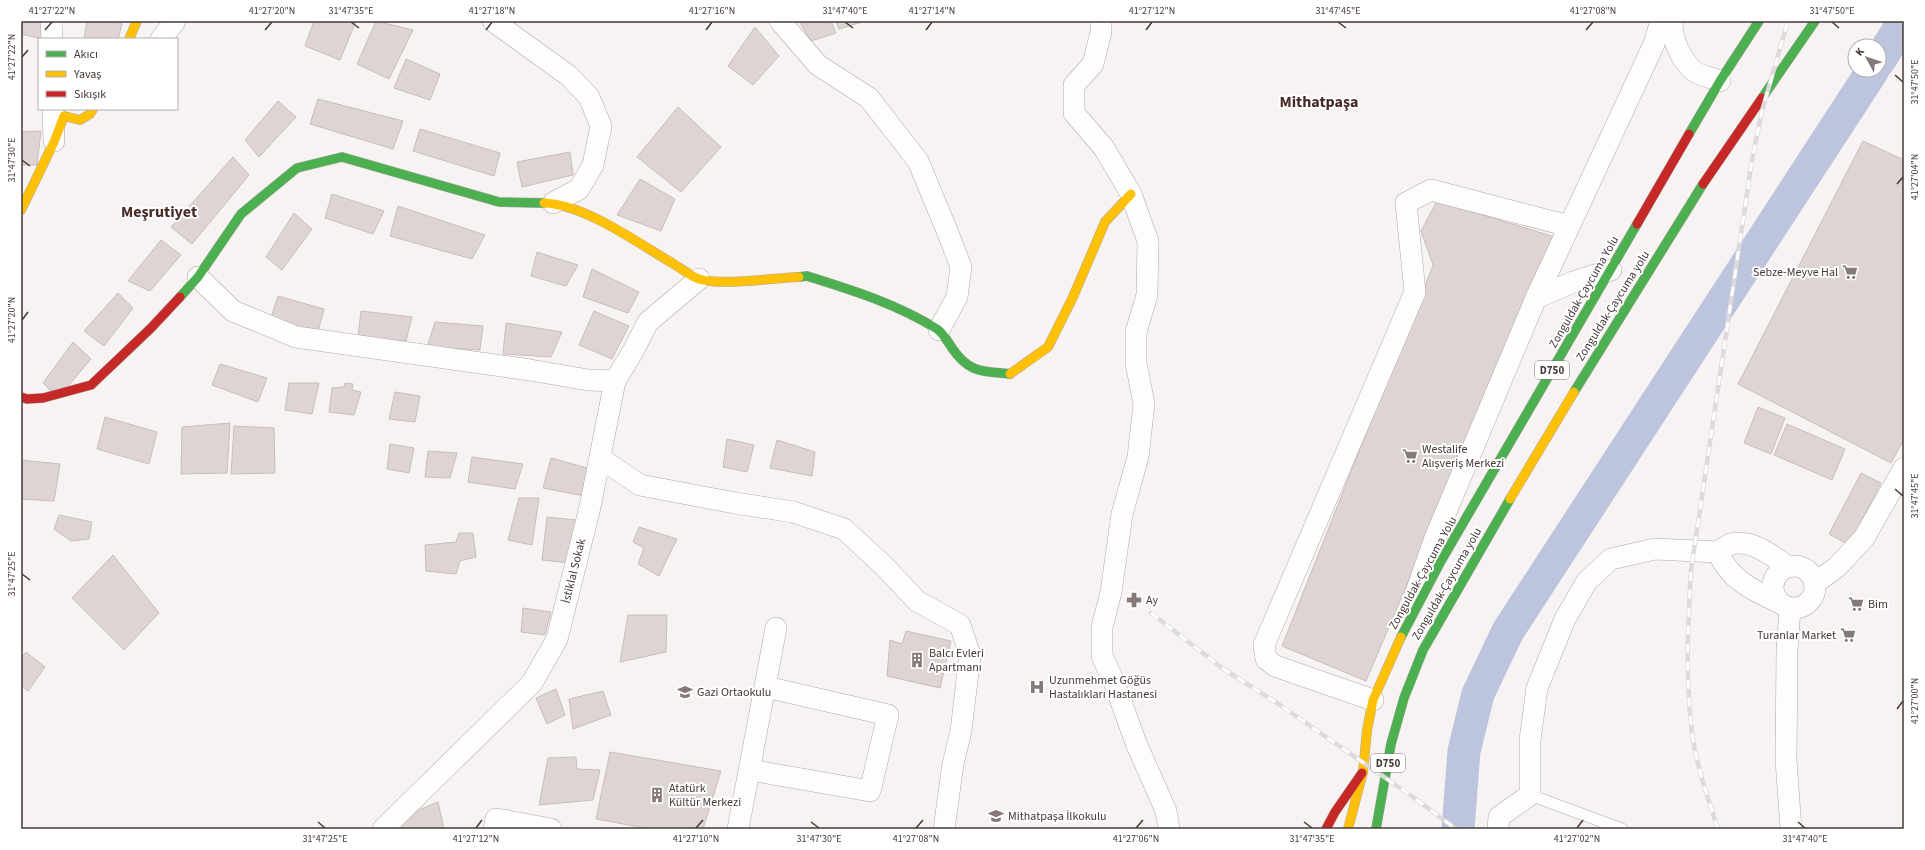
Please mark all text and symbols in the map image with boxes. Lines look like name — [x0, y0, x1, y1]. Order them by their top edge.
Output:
text: 41°27'22"N — [29, 4, 75, 18]
text: 41°27'20"N — [249, 4, 295, 18]
text: 31°47'35"E — [328, 4, 374, 18]
text: 41°27'18"N — [469, 4, 515, 18]
text: 41°27'16"N — [689, 4, 735, 18]
text: 31°47'40"E — [822, 4, 868, 18]
text: 41°27'14"N — [909, 4, 955, 18]
text: 41°27'12"N — [1129, 4, 1175, 18]
text: 31°47'45"E — [1315, 4, 1361, 18]
text: 41°27'08"N — [1570, 4, 1616, 18]
text: 31°47'50"E — [1809, 4, 1855, 18]
text: 41°27'22"N — [5, 34, 19, 80]
legend — [38, 38, 178, 110]
north arrow — [1847, 38, 1887, 78]
text: K — [1852, 44, 1868, 59]
text: Akıcı — [74, 46, 98, 63]
text: 31°47'50"E — [1908, 59, 1922, 105]
text: Yavaş — [73, 66, 101, 83]
text: Sıkışık — [74, 86, 106, 103]
district label: Mithatpaşa — [1279, 91, 1359, 113]
text: 31°47'30"E — [5, 137, 19, 183]
text: 41°27'04"N — [1908, 154, 1922, 200]
district label: Meşrutiyet — [121, 201, 197, 223]
street label: Zonguldak-Çaycuma Yolu — [1545, 233, 1623, 351]
street label: Zonguldak-Çaycuma yolu — [1572, 248, 1654, 364]
supermarket icon: Sebze-Meyve Hal — [1841, 263, 1859, 281]
place label: Sebze-Meyve Hal — [1753, 264, 1838, 281]
text: 41°27'20"N — [5, 297, 19, 343]
road number: D750 — [1535, 361, 1569, 379]
place label: Westalife Alışveriş Merkezi — [1422, 441, 1504, 472]
supermarket icon: Westalife Alışveriş Merkezi — [1401, 447, 1419, 465]
text: 31°47'45"E — [1908, 473, 1922, 519]
street label: Zonguldak-Çaycuma Yolu — [1385, 513, 1461, 633]
street label: Zonguldak-Çaycuma yolu — [1408, 525, 1486, 643]
street label: İstiklal Sokak — [558, 537, 590, 605]
text: 31°47'25"E — [5, 551, 19, 597]
pharmacy icon: Ay — [1125, 591, 1143, 609]
place label: Ay — [1146, 592, 1158, 609]
supermarket icon: Bim — [1847, 595, 1865, 613]
place label: Bim — [1868, 596, 1888, 613]
supermarket icon: Turanlar Market — [1839, 626, 1857, 644]
place label: Turanlar Market — [1757, 627, 1836, 644]
place label: Balcı Evleri Apartmanı — [929, 645, 984, 676]
building icon: Balcı Evleri Apartmanı — [908, 651, 926, 669]
place label: Uzunmehmet Göğüs Hastalıkları Hastanesi — [1049, 672, 1157, 703]
hospital icon: Uzunmehmet Göğüs Hastalıkları Hastanesi — [1028, 678, 1046, 696]
text: 41°27'00"N — [1908, 678, 1922, 724]
school or university icon: Gazi Ortaokulu — [676, 683, 694, 701]
place label: Gazi Ortaokulu — [697, 684, 771, 701]
road number: D750 — [1371, 754, 1405, 772]
place label: Atatürk Kültür Merkezi — [669, 780, 741, 811]
building icon: Atatürk Kültür Merkezi — [648, 786, 666, 804]
school or university icon: Mithatpaşa İlkokulu — [987, 807, 1005, 825]
place label: Mithatpaşa İlkokulu — [1008, 808, 1107, 825]
text: 31°47'25"E — [302, 832, 348, 846]
text: 41°27'12"N — [453, 832, 499, 846]
text: 41°27'10"N — [673, 832, 719, 846]
text: 31°47'30"E — [796, 832, 842, 846]
text: 41°27'08"N — [893, 832, 939, 846]
text: 41°27'06"N — [1113, 832, 1159, 846]
text: 31°47'35"E — [1289, 832, 1335, 846]
text: 41°27'02"N — [1554, 832, 1600, 846]
text: 31°47'40"E — [1782, 832, 1828, 846]

